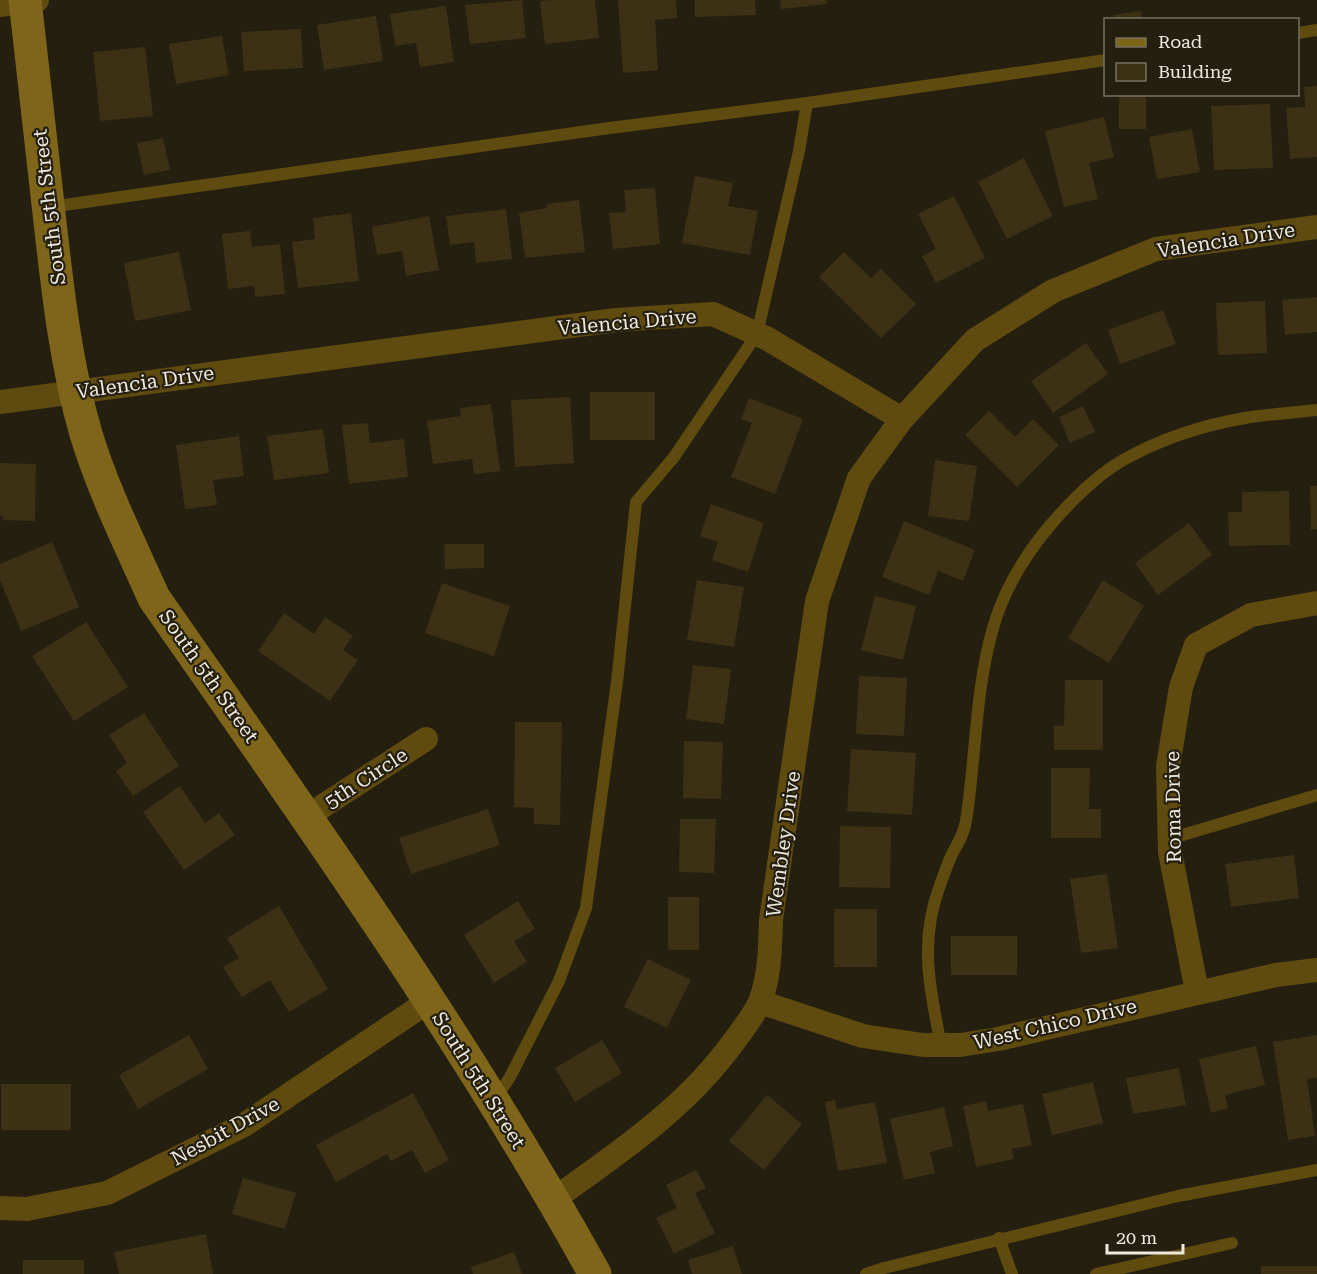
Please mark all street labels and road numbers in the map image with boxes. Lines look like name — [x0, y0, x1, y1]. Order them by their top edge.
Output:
street label: South 5th Street — [27, 127, 70, 286]
street label: Valencia Drive — [1155, 217, 1297, 263]
street label: Valencia Drive — [557, 304, 697, 340]
street label: Valencia Drive — [74, 360, 216, 404]
street label: South 5th Street — [154, 605, 264, 748]
street label: 5th Circle — [320, 742, 412, 814]
street label: Roma Drive — [1160, 751, 1186, 863]
street label: Wembley Drive — [761, 769, 805, 919]
street label: West Chico Drive — [971, 994, 1139, 1054]
street label: South 5th Street — [427, 1007, 531, 1153]
street label: Nesbit Drive — [167, 1091, 283, 1171]

